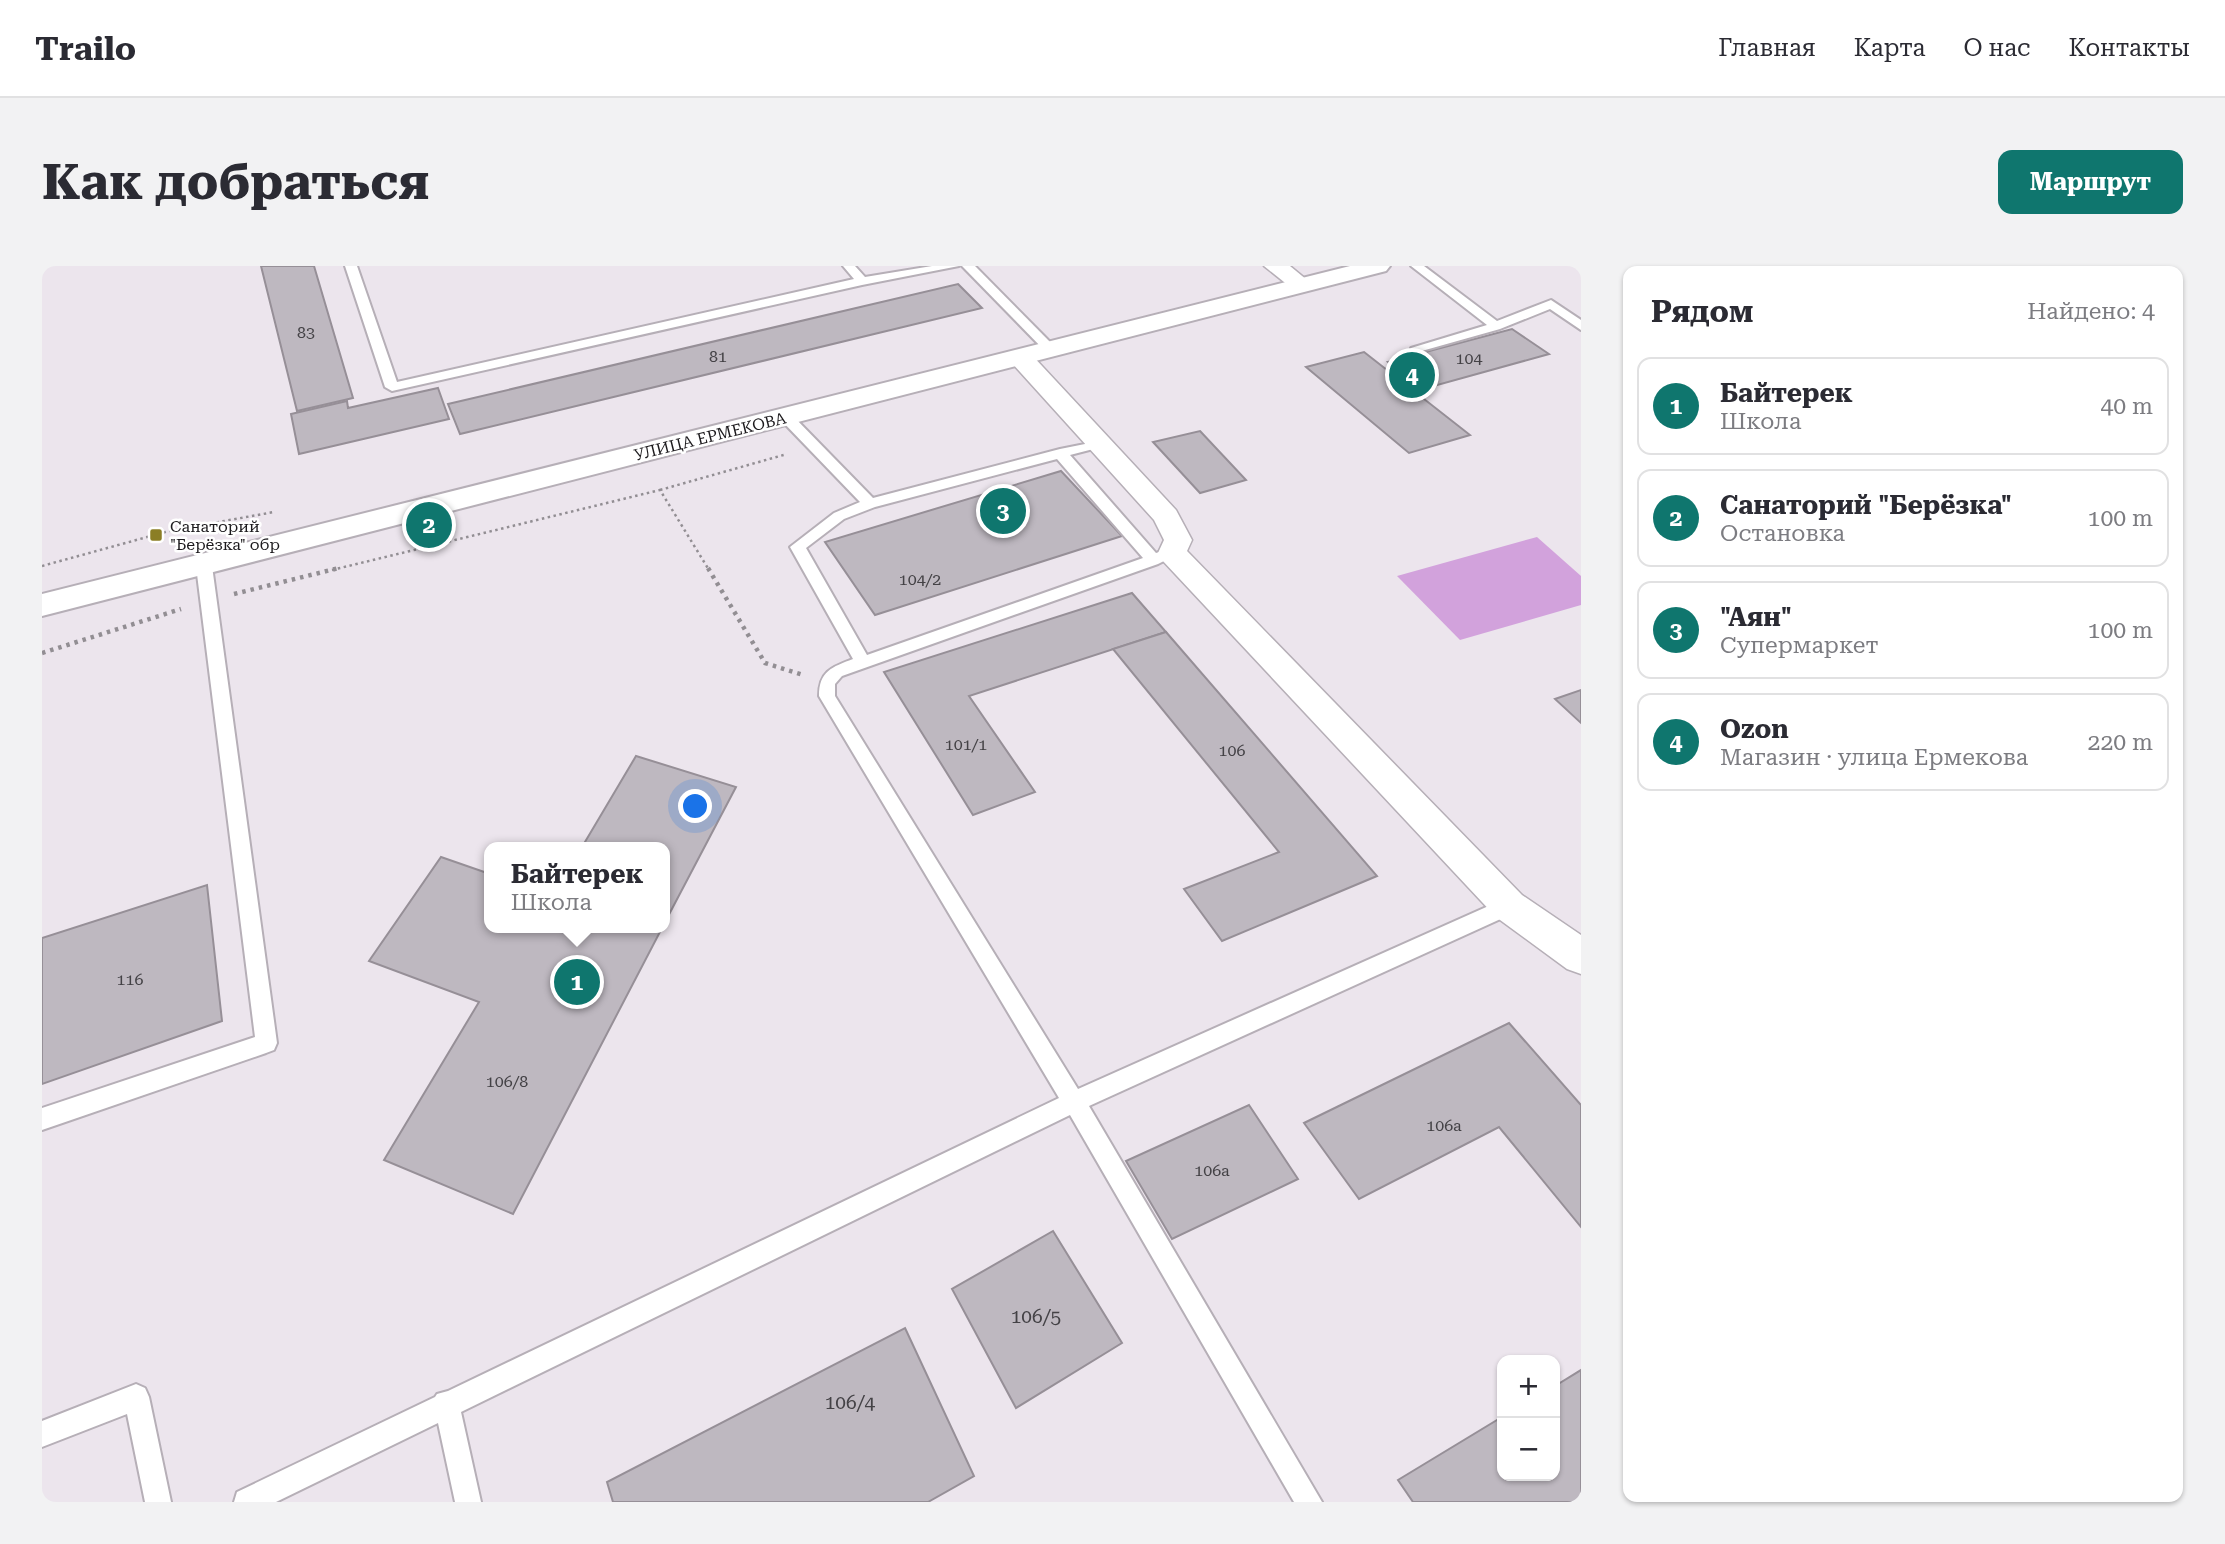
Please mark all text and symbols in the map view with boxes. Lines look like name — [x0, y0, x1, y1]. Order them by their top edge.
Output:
text: Trailo — [35, 29, 136, 68]
text: Главная — [1718, 34, 1816, 62]
text: Карта — [1854, 34, 1925, 62]
text: О нас — [1963, 34, 2030, 62]
text: Контакты — [2068, 34, 2190, 62]
button: Маршрут — [1998, 150, 2183, 214]
text: Как добраться — [42, 154, 429, 211]
text: Рядом — [1651, 294, 1753, 329]
text: Найдено: 4 — [2027, 298, 2155, 325]
house number: 83 — [297, 323, 315, 342]
house number: 81 — [709, 347, 727, 366]
pin: 4 — [1389, 349, 1435, 401]
house number: 104 — [1456, 349, 1482, 368]
text: Байтерек — [1720, 378, 1853, 408]
text: 1 — [1670, 393, 1682, 420]
text: 40 m — [2100, 393, 2153, 420]
street label: УЛИЦА ЕРМЕКОВА — [632, 408, 789, 465]
text: Школа — [1720, 408, 1801, 435]
pin: 3 — [980, 485, 1026, 537]
text: Санаторий "Берёзка" — [1720, 490, 2012, 520]
pin: 2 — [406, 499, 452, 551]
text: 2 — [1670, 505, 1682, 532]
text: 100 m — [2088, 505, 2153, 532]
place label: Санаторий "Берёзка" обр — [170, 517, 280, 554]
text: Остановка — [1720, 520, 1845, 547]
marker: Санаторий "Берёзка" обр — [148, 527, 164, 543]
house number: 104/2 — [899, 570, 941, 589]
text: "Аян" — [1720, 602, 1792, 632]
text: 3 — [1670, 617, 1682, 644]
text: 100 m — [2088, 617, 2153, 644]
text: Супермаркет — [1720, 632, 1878, 659]
text: Ozon — [1720, 714, 1789, 744]
text: 4 — [1670, 729, 1682, 756]
text: 220 m — [2088, 729, 2153, 756]
house number: 101/1 — [945, 735, 987, 754]
house number: 106 — [1219, 741, 1245, 760]
text: Магазин · улица Ермекова — [1720, 744, 2028, 771]
your location — [678, 789, 712, 823]
popup — [484, 842, 670, 933]
text: Байтерек — [511, 859, 643, 889]
text: Школа — [511, 889, 592, 916]
pin: 1 — [554, 956, 600, 1008]
house number: 116 — [117, 970, 143, 989]
house number: 106/8 — [486, 1072, 528, 1091]
house number: 106а — [1426, 1116, 1462, 1135]
house number: 106а — [1194, 1161, 1230, 1180]
house number: 106/5 — [1011, 1305, 1061, 1328]
map controls — [1497, 1355, 1560, 1481]
button: + — [1497, 1355, 1560, 1418]
house number: 106/4 — [825, 1391, 876, 1414]
button: − — [1497, 1418, 1560, 1481]

